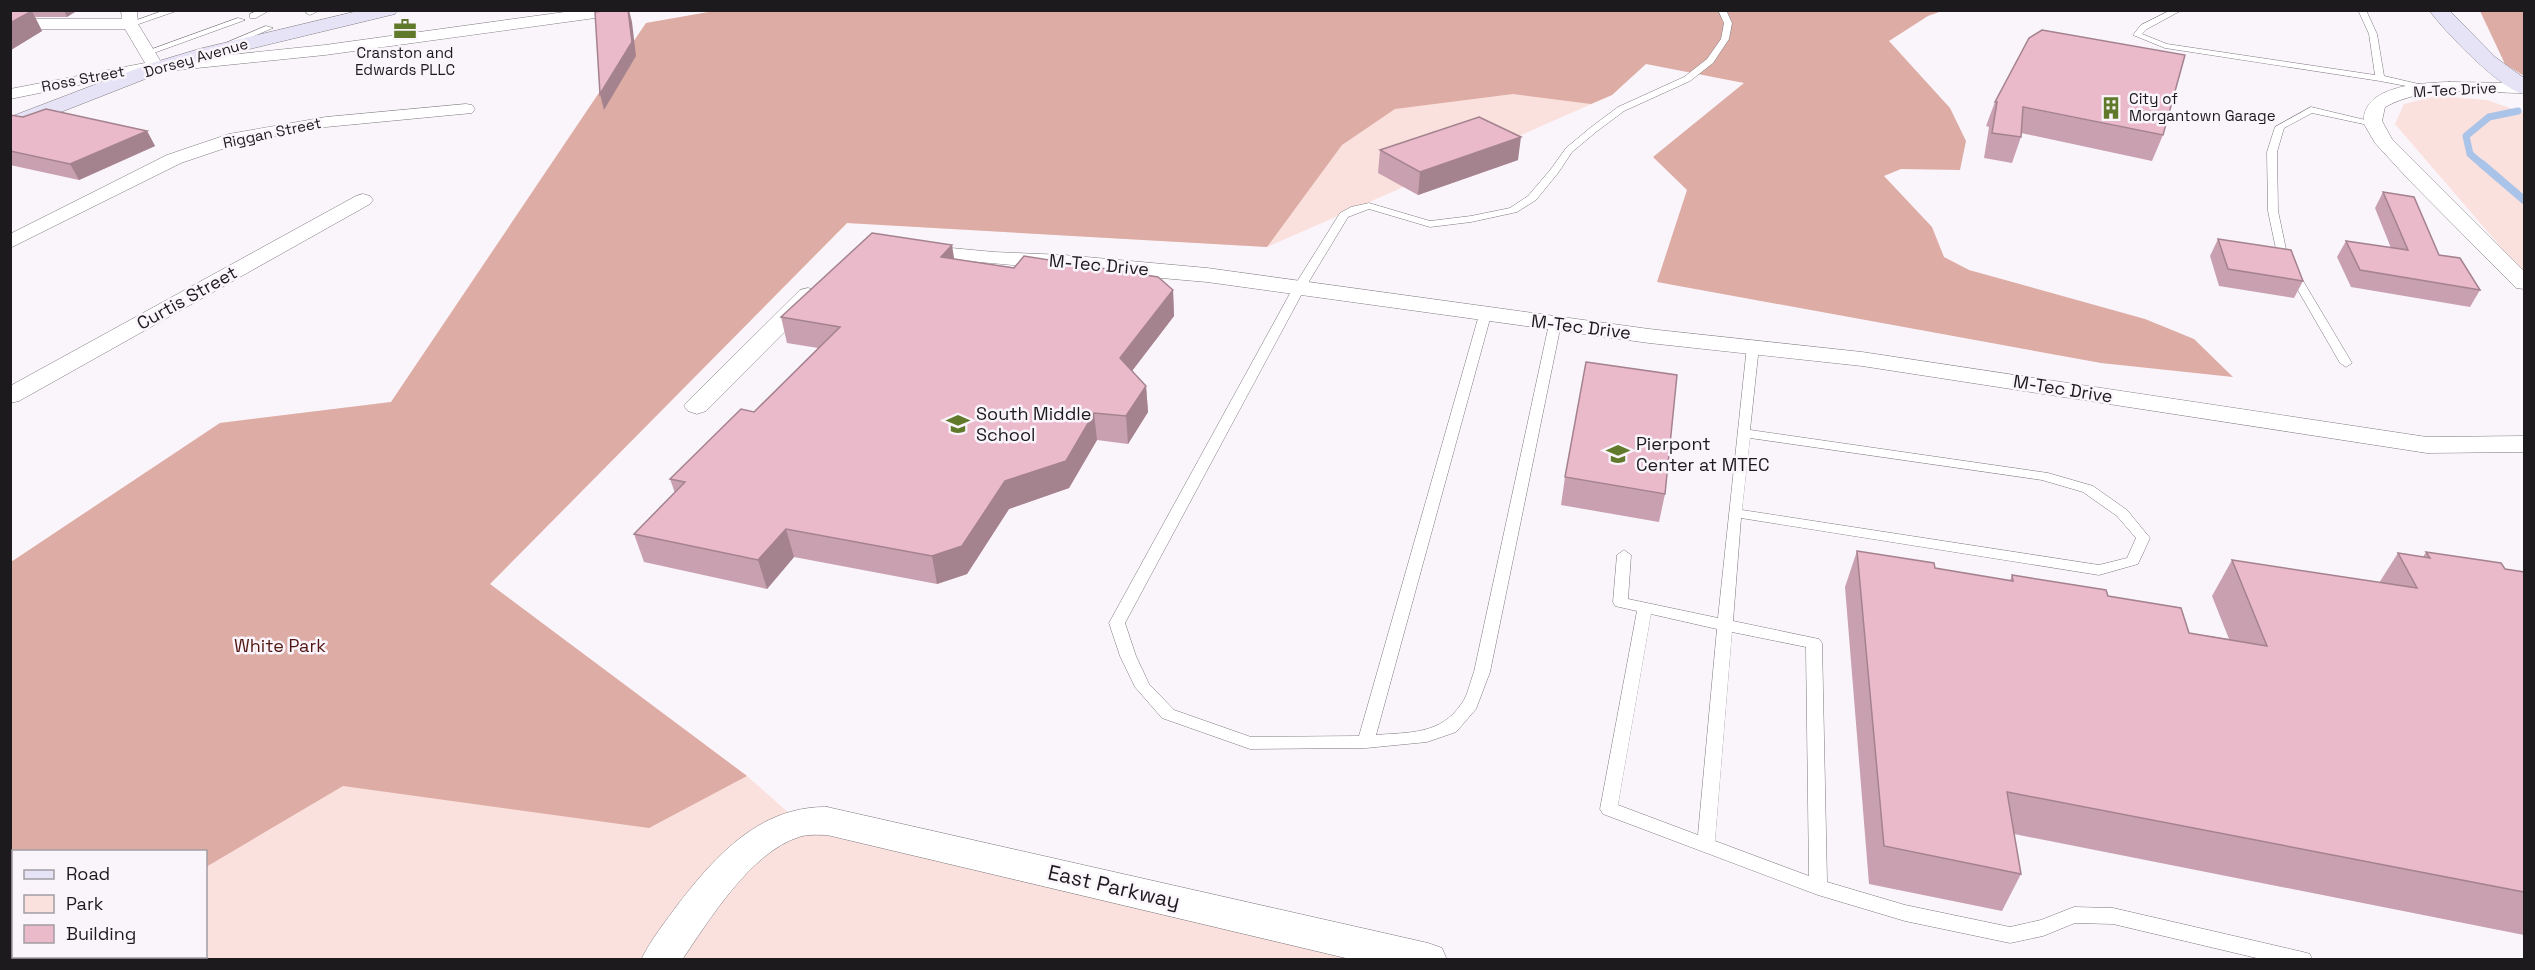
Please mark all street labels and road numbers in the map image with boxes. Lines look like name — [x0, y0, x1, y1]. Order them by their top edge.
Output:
street label: Dorsey Avenue — [142, 34, 250, 81]
street label: Ross Street — [40, 61, 126, 96]
street label: M-Tec Drive — [2413, 78, 2497, 101]
street label: Riggan Street — [221, 113, 323, 152]
street label: M-Tec Drive — [1048, 249, 1150, 280]
street label: Curtis Street — [133, 261, 241, 335]
street label: M-Tec Drive — [1530, 309, 1632, 344]
street label: M-Tec Drive — [2012, 369, 2114, 408]
street label: East Parkway — [1045, 858, 1183, 915]

